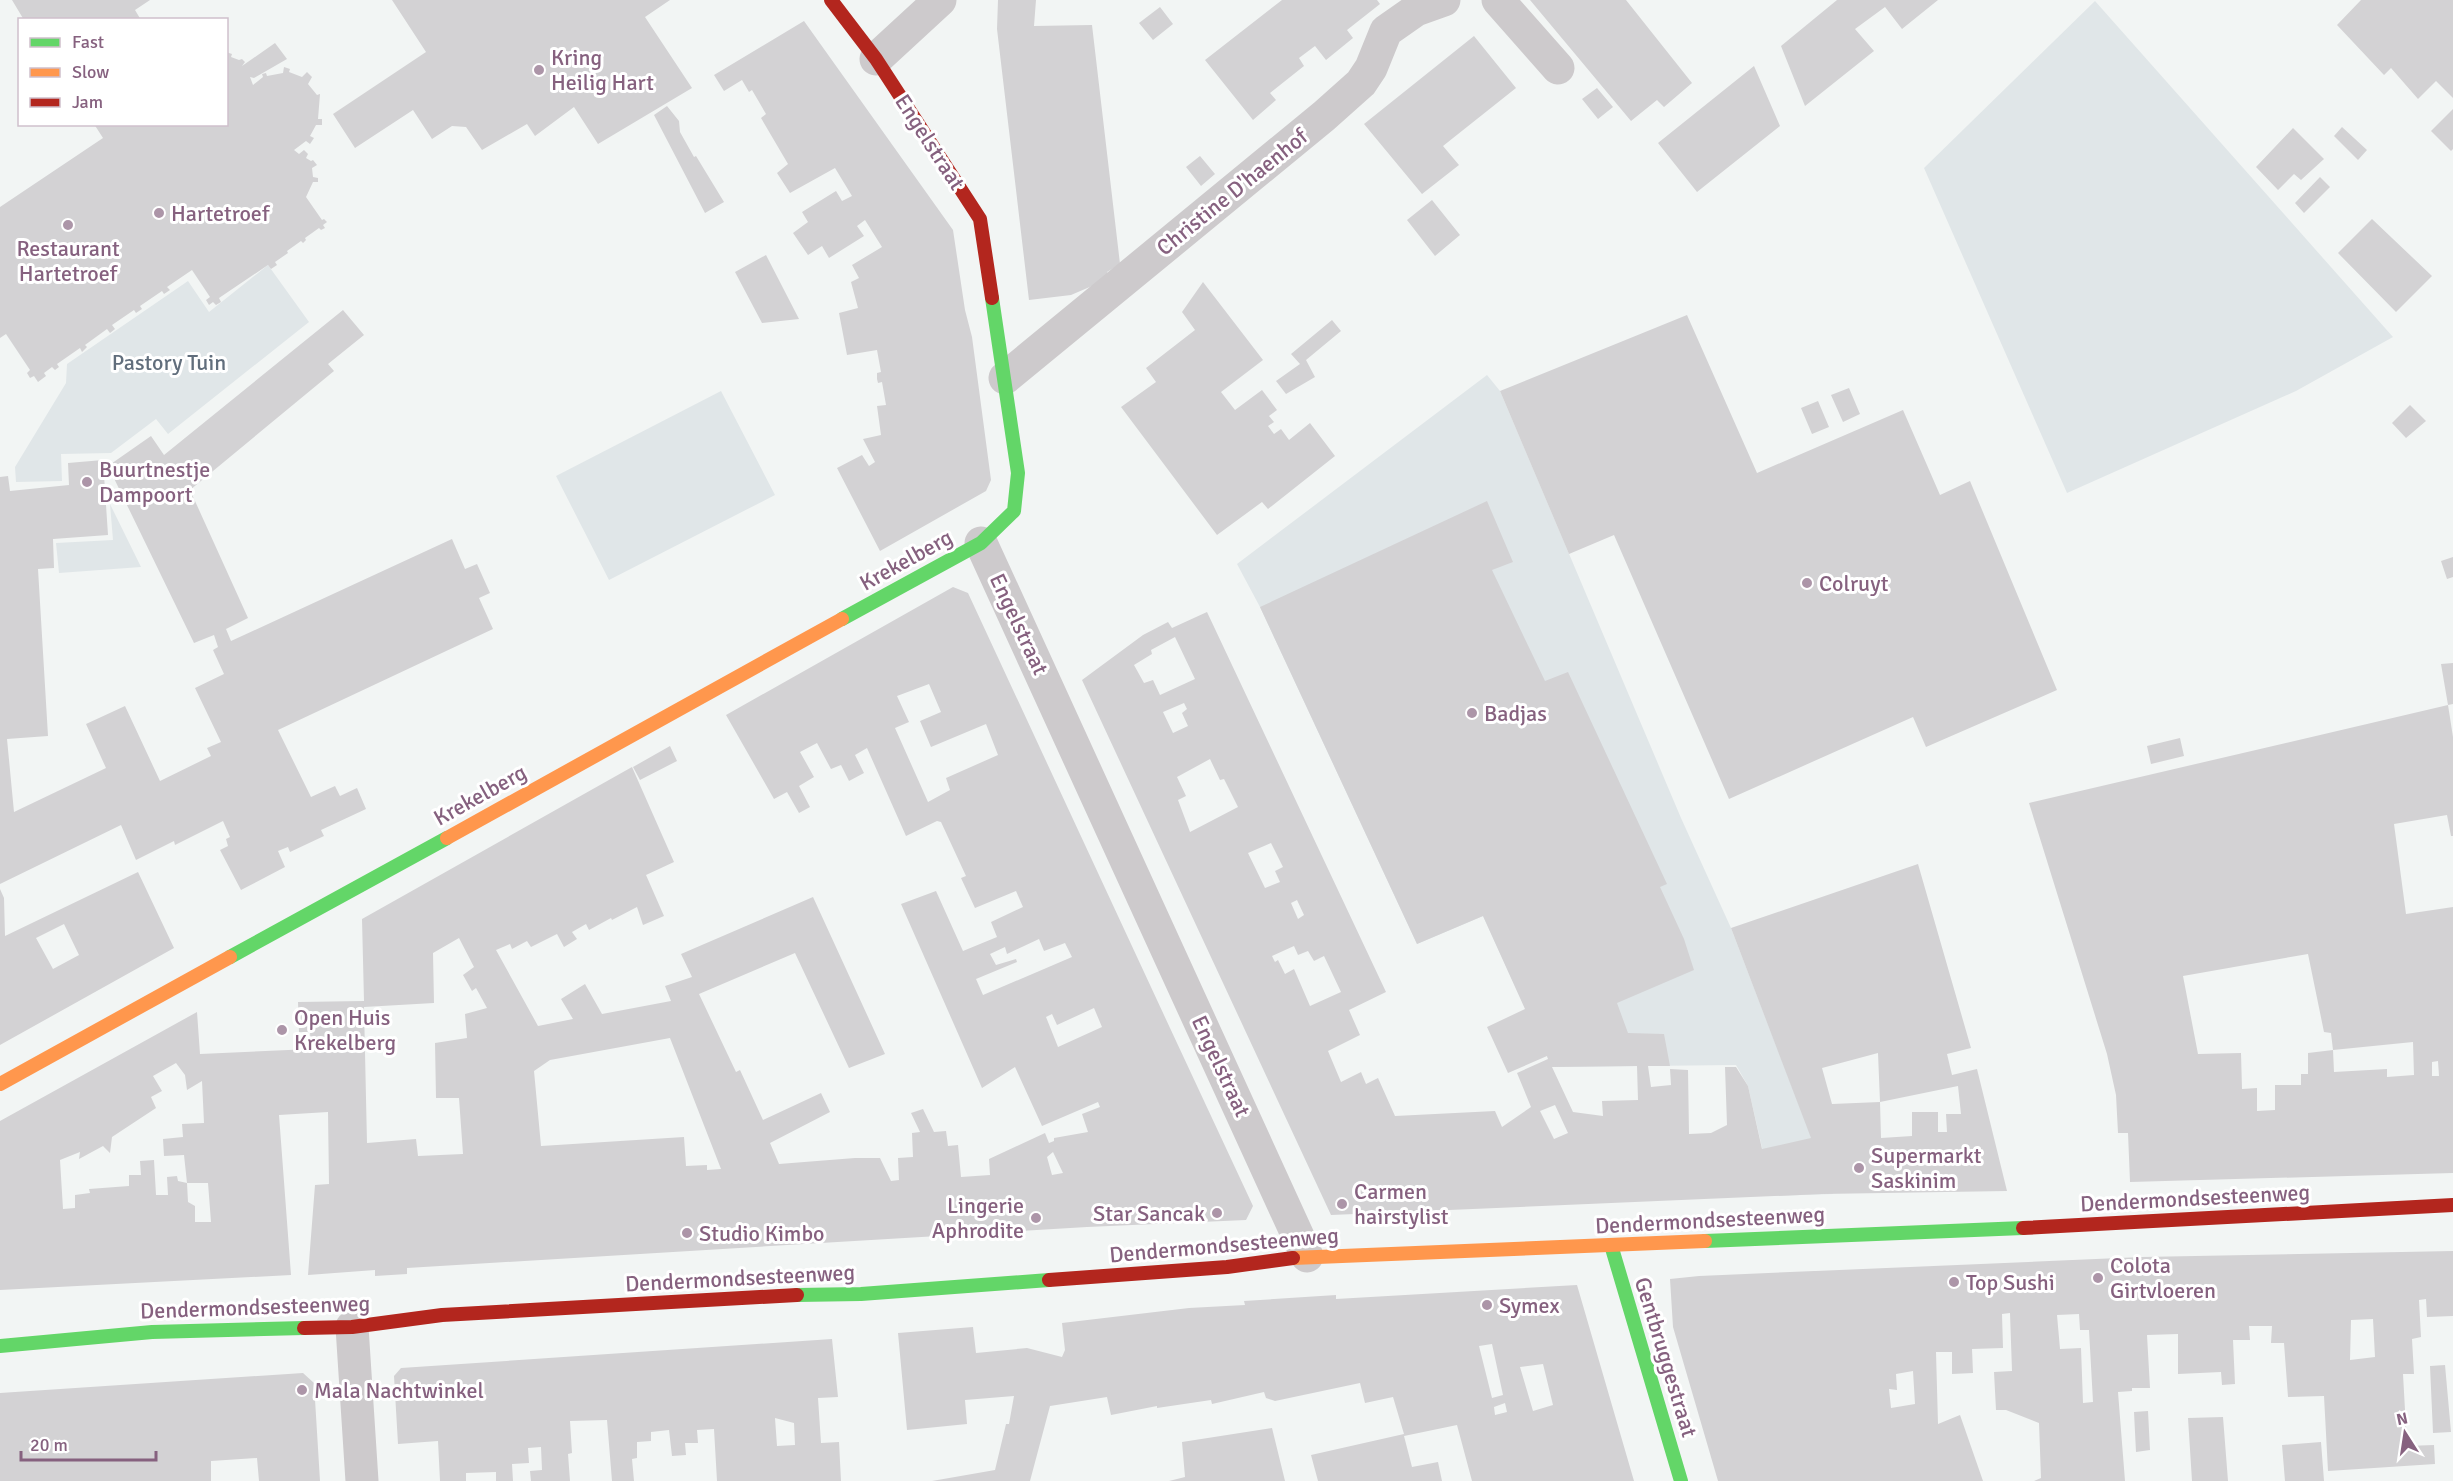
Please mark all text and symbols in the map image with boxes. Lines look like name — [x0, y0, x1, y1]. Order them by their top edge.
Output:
legend — [18, 18, 228, 126]
text: Fast — [72, 31, 104, 53]
place label: Kring Heilig Hart — [551, 44, 654, 96]
text: Slow — [72, 61, 109, 83]
marker: Kring Heilig Hart — [532, 63, 546, 77]
street label: Engelstraat — [889, 89, 971, 195]
text: Jam — [72, 91, 103, 113]
street label: Christine D'haenhof — [1151, 122, 1314, 261]
place label: Hartetroef — [171, 200, 271, 227]
marker: Hartetroef — [152, 206, 166, 220]
marker: Restaurant Hartetroef — [61, 218, 75, 232]
place label: Restaurant Hartetroef — [16, 235, 120, 287]
park label: Pastory Tuin — [112, 349, 226, 376]
place label: Buurtnestje Dampoort — [99, 456, 210, 508]
marker: Buurtnestje Dampoort — [80, 475, 94, 489]
street label: Krekelberg — [855, 523, 957, 597]
street label: Engelstraat — [984, 569, 1054, 679]
place label: Colruyt — [1819, 570, 1889, 597]
marker: Colruyt — [1800, 576, 1814, 590]
place label: Badjas — [1484, 700, 1547, 727]
marker: Badjas — [1465, 706, 1479, 720]
street label: Krekelberg — [429, 758, 531, 832]
place label: Open Huis Krekelberg — [294, 1004, 396, 1056]
street label: Engelstraat — [1186, 1011, 1256, 1121]
marker: Open Huis Krekelberg — [275, 1023, 289, 1037]
place label: Supermarkt Saskinim — [1871, 1142, 1982, 1194]
marker: Supermarkt Saskinim — [1852, 1161, 1866, 1175]
place label: Carmen hairstylist — [1354, 1178, 1449, 1230]
street label: Dendermondsesteenweg — [2079, 1178, 2311, 1218]
place label: Lingerie Aphrodite — [932, 1192, 1024, 1244]
marker: Carmen hairstylist — [1335, 1197, 1349, 1211]
place label: Star Sancak — [1093, 1200, 1205, 1227]
street label: Dendermondsesteenweg — [1594, 1200, 1826, 1240]
marker: Star Sancak — [1210, 1206, 1224, 1220]
marker: Lingerie Aphrodite — [1029, 1211, 1043, 1225]
place label: Studio Kimbo — [699, 1220, 824, 1247]
street label: Dendermondsesteenweg — [1108, 1222, 1340, 1268]
marker: Studio Kimbo — [680, 1226, 694, 1240]
place label: Colota Girtvloeren — [2110, 1252, 2216, 1304]
street label: Dendermondsesteenweg — [624, 1258, 856, 1298]
place label: Top Sushi — [1966, 1269, 2055, 1296]
marker: Colota Girtvloeren — [2091, 1271, 2105, 1285]
street label: Gentbruggestraat — [1629, 1274, 1703, 1441]
marker: Top Sushi — [1947, 1275, 1961, 1289]
street label: Dendermondsesteenweg — [139, 1289, 371, 1325]
place label: Symex — [1499, 1292, 1560, 1319]
marker: Symex — [1480, 1298, 1494, 1312]
place label: Mala Nachtwinkel — [314, 1377, 484, 1404]
marker: Mala Nachtwinkel — [295, 1383, 309, 1397]
north arrow — [2375, 1403, 2435, 1463]
text: N — [2395, 1408, 2410, 1430]
scale bar — [21, 1424, 156, 1462]
text: 20 m — [30, 1434, 68, 1456]

